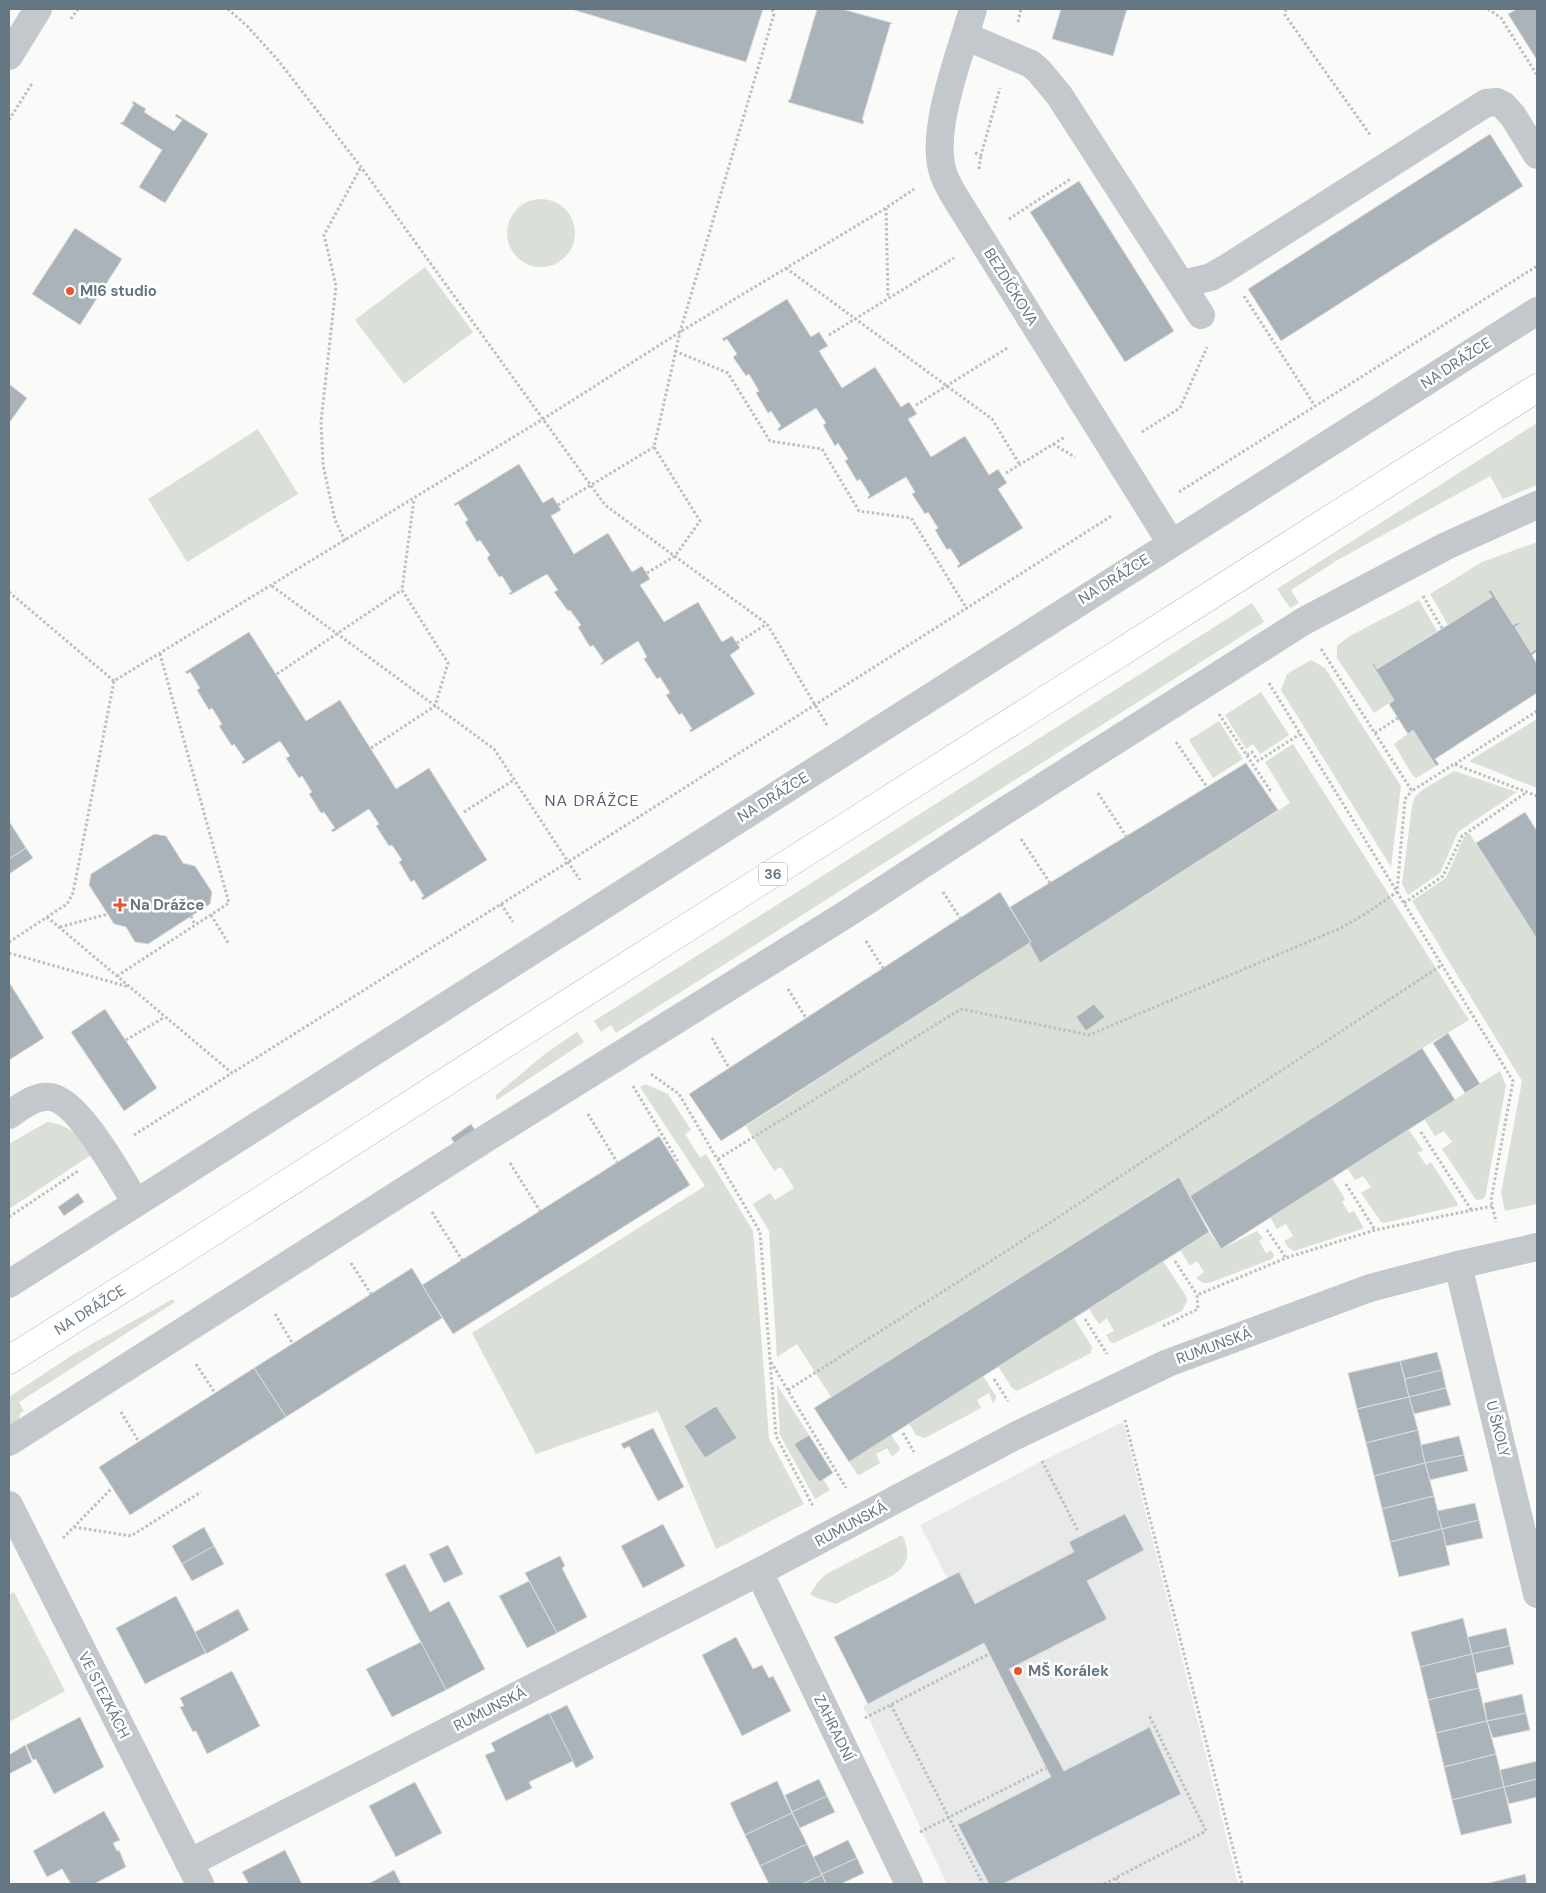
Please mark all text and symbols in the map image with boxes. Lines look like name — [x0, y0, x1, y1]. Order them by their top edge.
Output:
street label: BEZDÍČKOVA — [979, 244, 1043, 330]
place label: MI6 studio — [80, 281, 157, 301]
marker: MI6 studio — [64, 285, 76, 297]
street label: NA DRÁŽCE — [1417, 333, 1495, 393]
street label: NA DRÁŽCE — [1075, 549, 1153, 609]
street label: NA DRÁŽCE — [734, 767, 812, 827]
district label: NA DRÁŽCE — [545, 790, 639, 811]
road number: 36 — [759, 862, 787, 886]
place label: Na Drážce — [130, 895, 204, 915]
marker: Na Drážce — [114, 899, 126, 911]
street label: NA DRÁŽCE — [51, 1280, 129, 1340]
street label: RUMUNSKÁ — [1173, 1323, 1255, 1369]
street label: U ŠKOLY — [1481, 1399, 1515, 1460]
street label: RUMUNSKÁ — [811, 1497, 891, 1551]
street label: VE STEZKÁCH — [74, 1648, 134, 1742]
place label: MŠ Korálek — [1028, 1661, 1109, 1681]
marker: MŠ Korálek — [1012, 1665, 1024, 1677]
street label: RUMUNSKÁ — [450, 1682, 530, 1736]
street label: ZAHRADNÍ — [809, 1692, 859, 1765]

